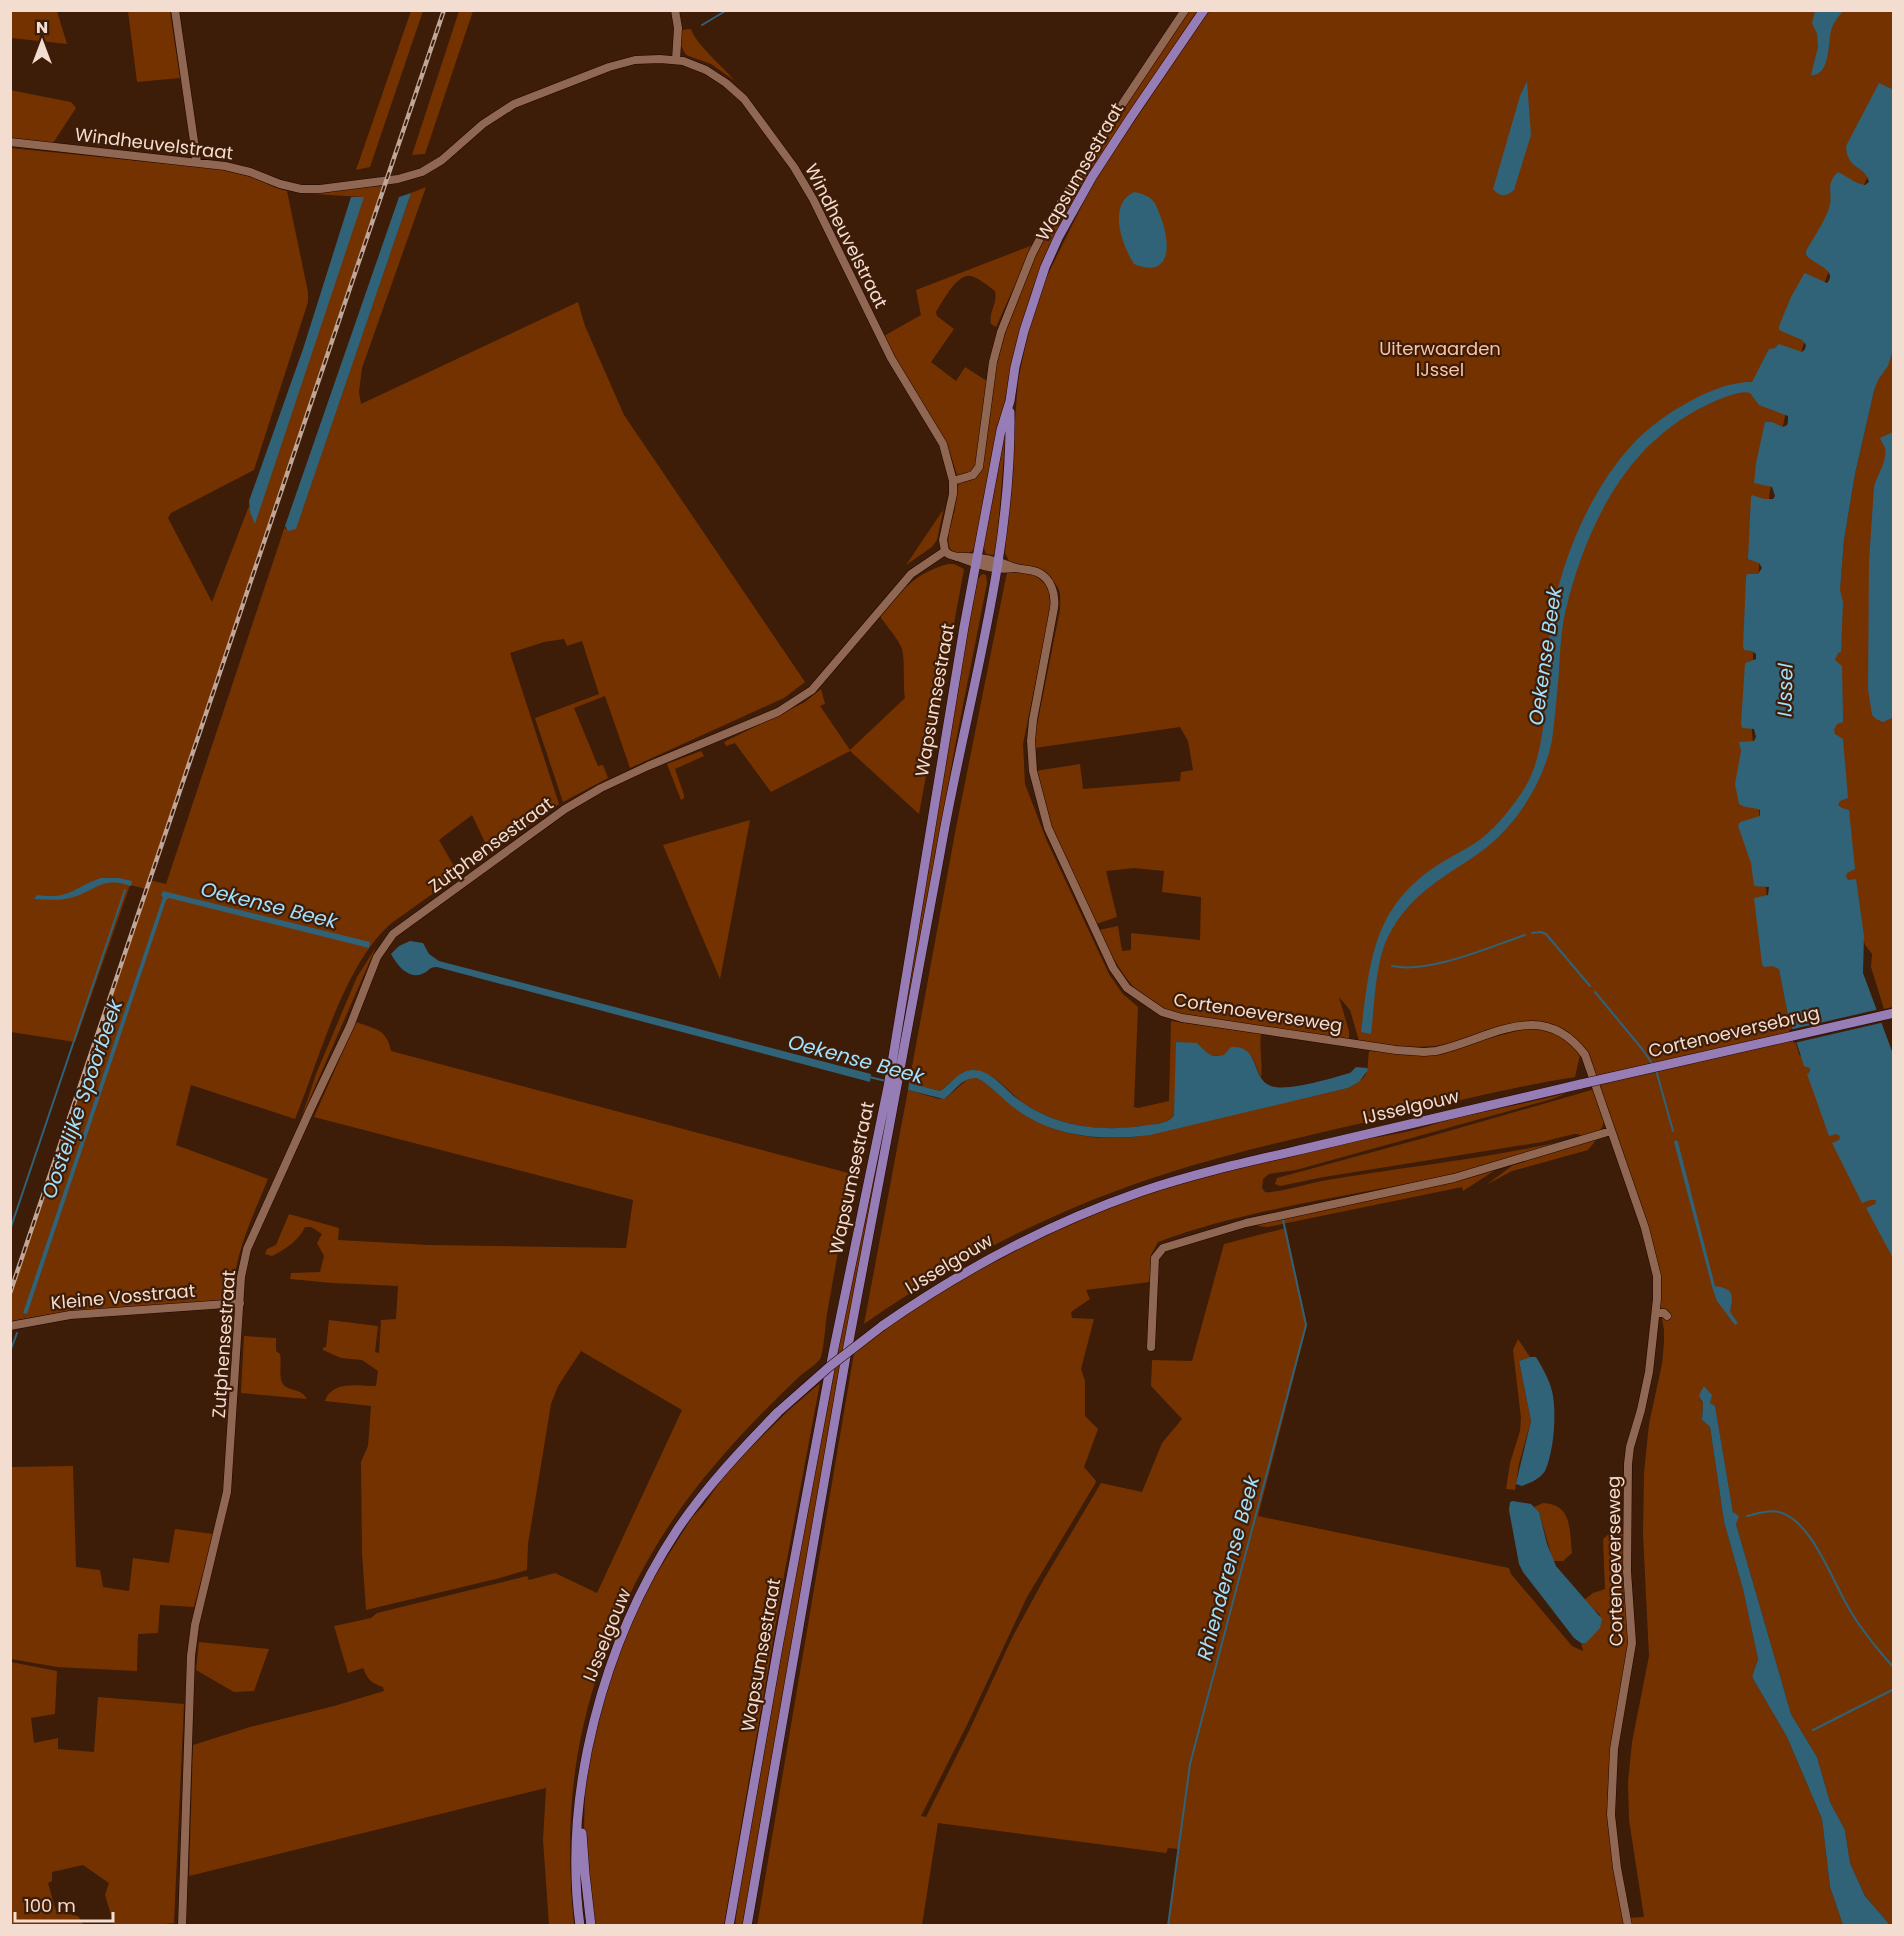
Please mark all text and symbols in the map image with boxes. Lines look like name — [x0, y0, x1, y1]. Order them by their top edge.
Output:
north arrow — [12, 12, 72, 72]
text: N — [36, 16, 48, 39]
street label: Wapsumsestraat — [1030, 98, 1129, 245]
street label: Windheuvelstraat — [74, 121, 235, 166]
street label: Windheuvelstraat — [799, 159, 894, 312]
park label: Uiterwaarden IJssel — [1379, 336, 1501, 382]
water label: Oekense Beek — [1521, 583, 1569, 727]
street label: Wapsumsestraat — [909, 621, 960, 779]
water label: IJssel — [1771, 663, 1799, 717]
street label: Zutphensestraat — [423, 791, 558, 898]
water label: Oekense Beek — [198, 875, 342, 936]
street label: Cortenoeverseweg — [1172, 987, 1344, 1038]
water label: Oostelijke Spoorbeek — [35, 994, 130, 1202]
street label: Cortenoeversebrug — [1646, 1000, 1822, 1063]
water label: Oekense Beek — [785, 1027, 929, 1091]
street label: IJsselgouw — [1360, 1083, 1462, 1130]
street label: Wapsumsestraat — [823, 1099, 880, 1257]
street label: IJsselgouw — [900, 1227, 998, 1300]
street label: Zutphensestraat — [206, 1269, 241, 1419]
street label: Kleine Vosstraat — [50, 1278, 196, 1315]
water label: Rhienderense Beek — [1190, 1471, 1267, 1663]
street label: Cortenoeverseweg — [1601, 1475, 1628, 1647]
street label: Wapsumsestraat — [735, 1576, 786, 1734]
street label: IJsselgouw — [577, 1584, 637, 1685]
scale bar — [15, 1885, 112, 1923]
text: 100 m — [24, 1893, 76, 1918]

